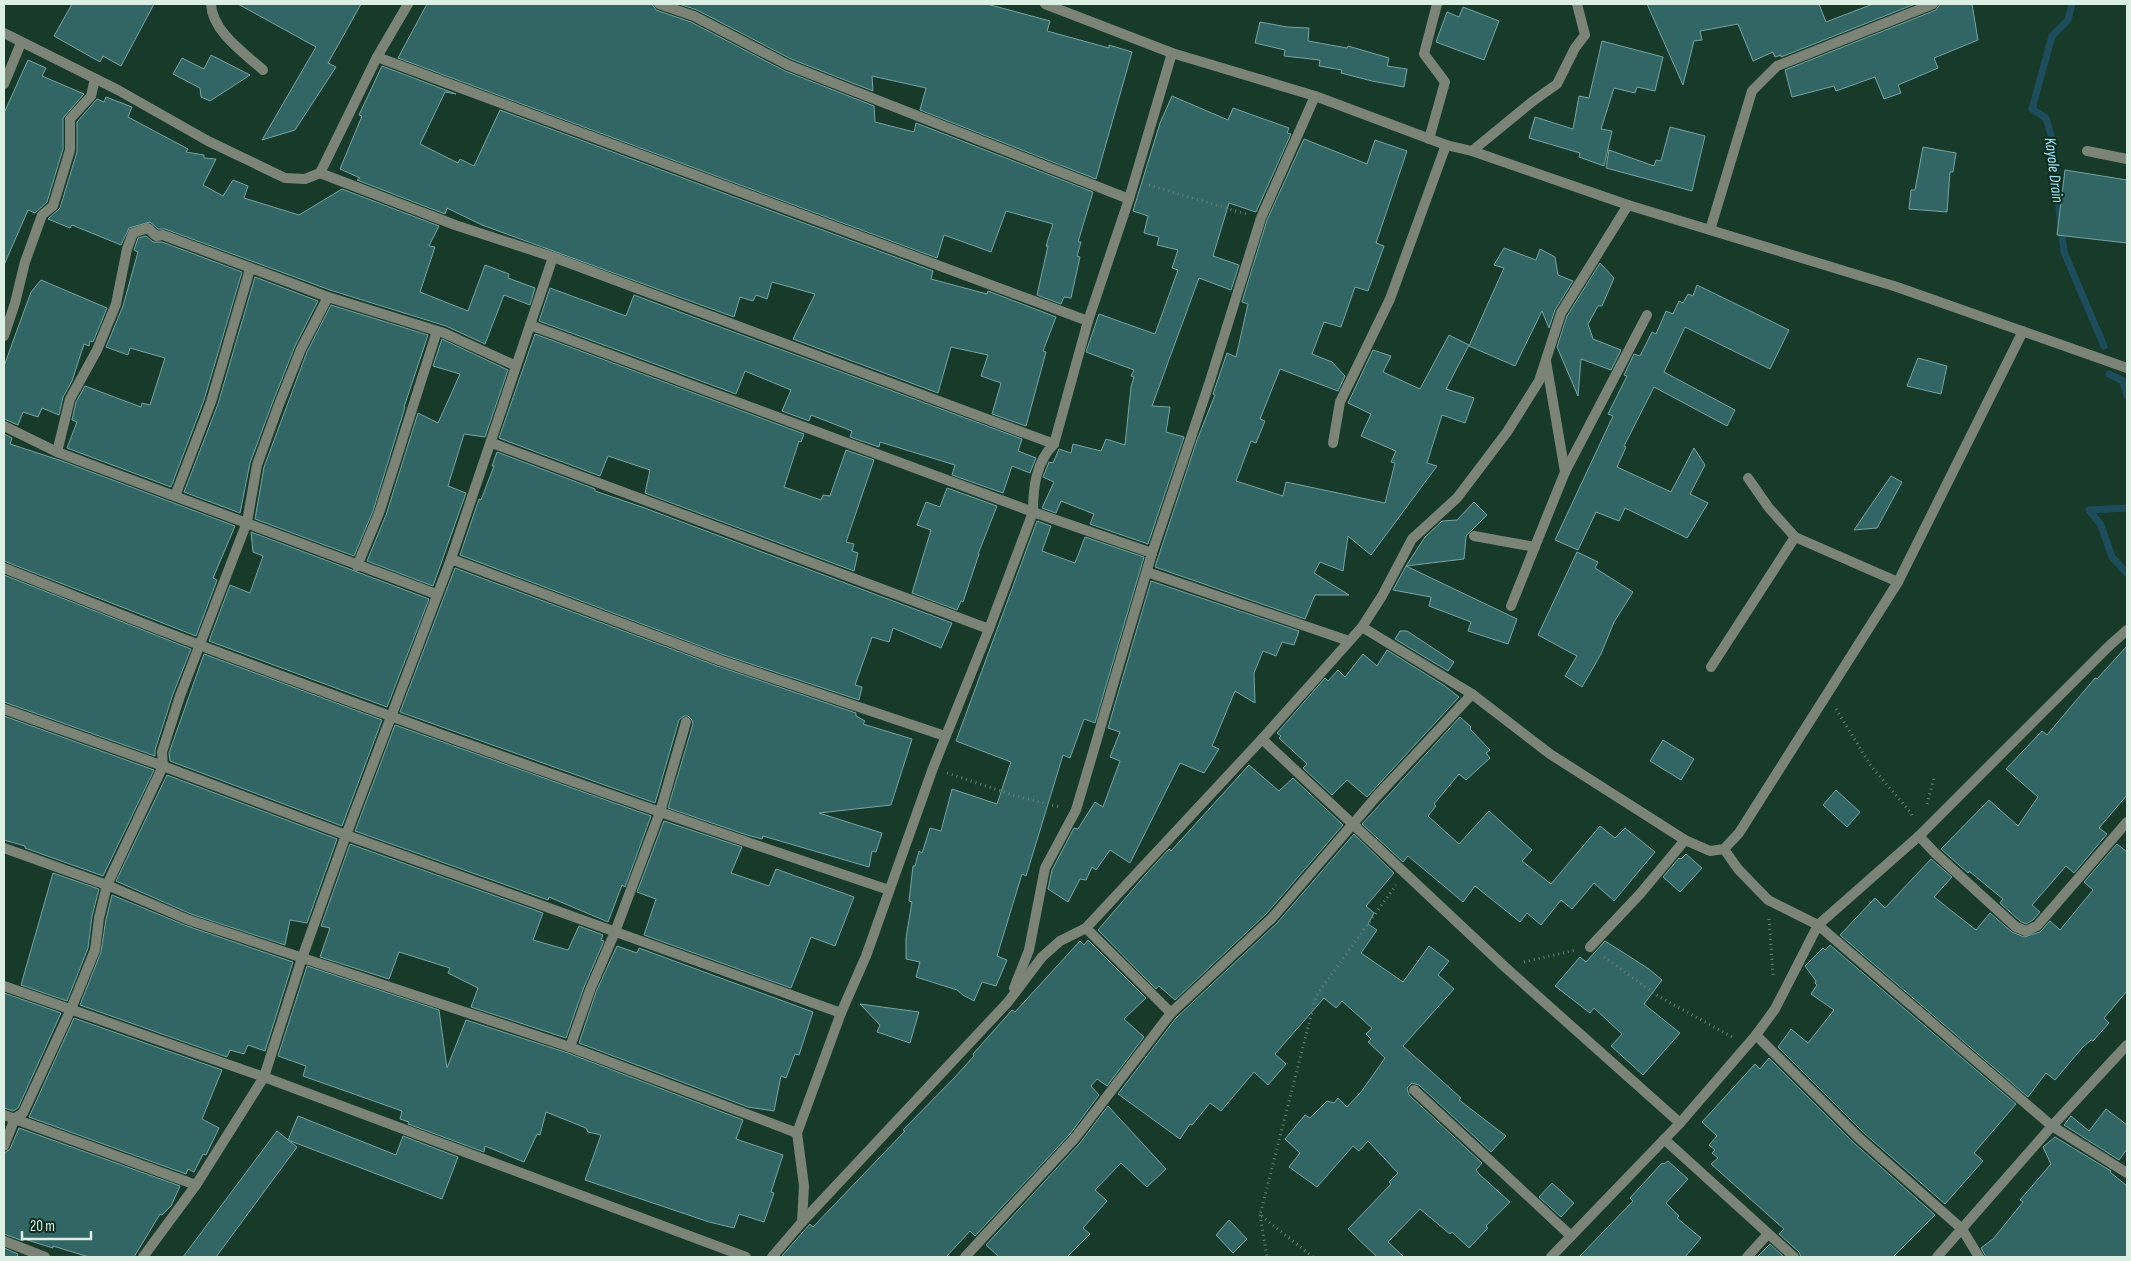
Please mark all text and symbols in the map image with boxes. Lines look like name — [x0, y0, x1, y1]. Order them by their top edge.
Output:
water label: Kayole Drain — [2040, 137, 2067, 204]
scale bar — [22, 1208, 91, 1240]
text: 20 m — [30, 1217, 55, 1236]

